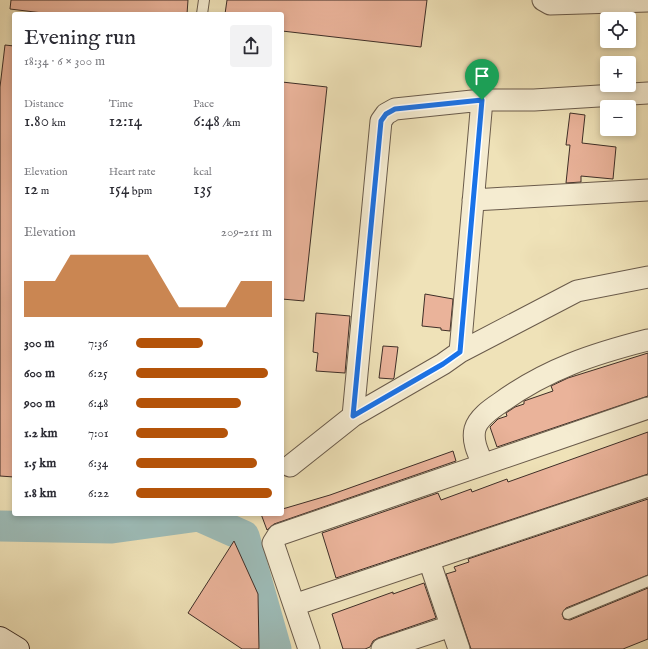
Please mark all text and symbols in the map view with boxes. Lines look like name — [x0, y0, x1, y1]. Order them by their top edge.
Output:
map controls — [600, 12, 636, 136]
button: locate — [600, 12, 636, 48]
text: Evening run — [24, 24, 136, 52]
button: share — [230, 25, 272, 67]
text: 18:34 · 6 × 300 m — [24, 53, 105, 70]
button: + — [600, 56, 636, 92]
pin — [465, 59, 499, 100]
icon: arrive — [471, 65, 493, 87]
text: Distance — [24, 97, 64, 111]
text: Time — [109, 97, 133, 111]
text: Pace — [193, 97, 214, 111]
button: − — [600, 100, 636, 136]
text: 1.80 — [24, 111, 49, 132]
text: 12:14 — [109, 111, 142, 132]
text: 6:48 — [193, 111, 220, 132]
text: km — [49, 116, 66, 130]
text: /km — [220, 116, 241, 130]
text: Elevation — [24, 165, 68, 179]
text: Heart rate — [109, 165, 156, 179]
text: kcal — [193, 165, 212, 179]
text: 12 — [24, 179, 38, 200]
text: 154 — [109, 179, 129, 200]
text: 135 — [193, 179, 212, 200]
text: m — [38, 184, 49, 198]
text: bpm — [129, 184, 152, 198]
text: Elevation — [24, 224, 76, 241]
text: 209–211 m — [221, 224, 272, 241]
text: 300 m — [24, 335, 55, 352]
text: 7:36 — [88, 335, 108, 352]
text: 600 m — [24, 365, 55, 382]
text: 6:25 — [88, 365, 108, 382]
text: 900 m — [24, 395, 55, 412]
text: 6:48 — [88, 395, 108, 412]
text: 1.2 km — [24, 425, 58, 442]
text: 7:01 — [88, 425, 109, 442]
text: 1.5 km — [24, 455, 56, 472]
text: 6:34 — [88, 455, 108, 472]
text: 1.8 km — [24, 485, 57, 502]
text: 6:22 — [88, 485, 109, 502]

